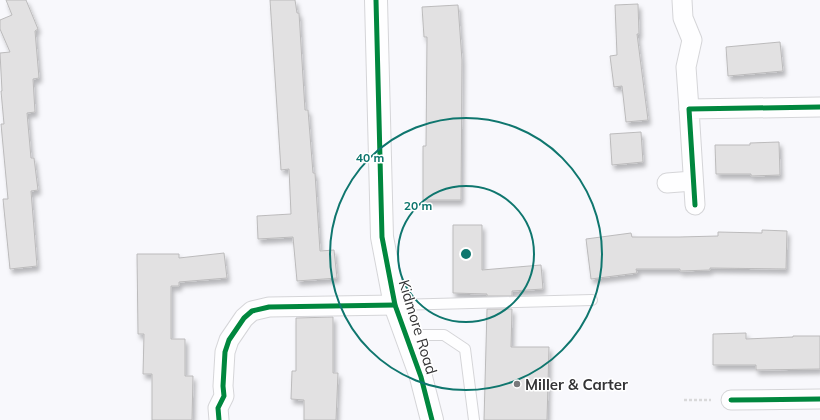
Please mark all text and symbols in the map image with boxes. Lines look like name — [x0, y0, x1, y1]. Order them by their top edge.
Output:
text: 40 m — [356, 150, 384, 165]
text: 20 m — [404, 198, 432, 213]
centre of rings — [459, 247, 473, 261]
street label: Kidmore Road — [395, 277, 441, 377]
place label: Miller & Carter — [525, 375, 628, 394]
marker: Miller & Carter — [512, 379, 522, 389]

